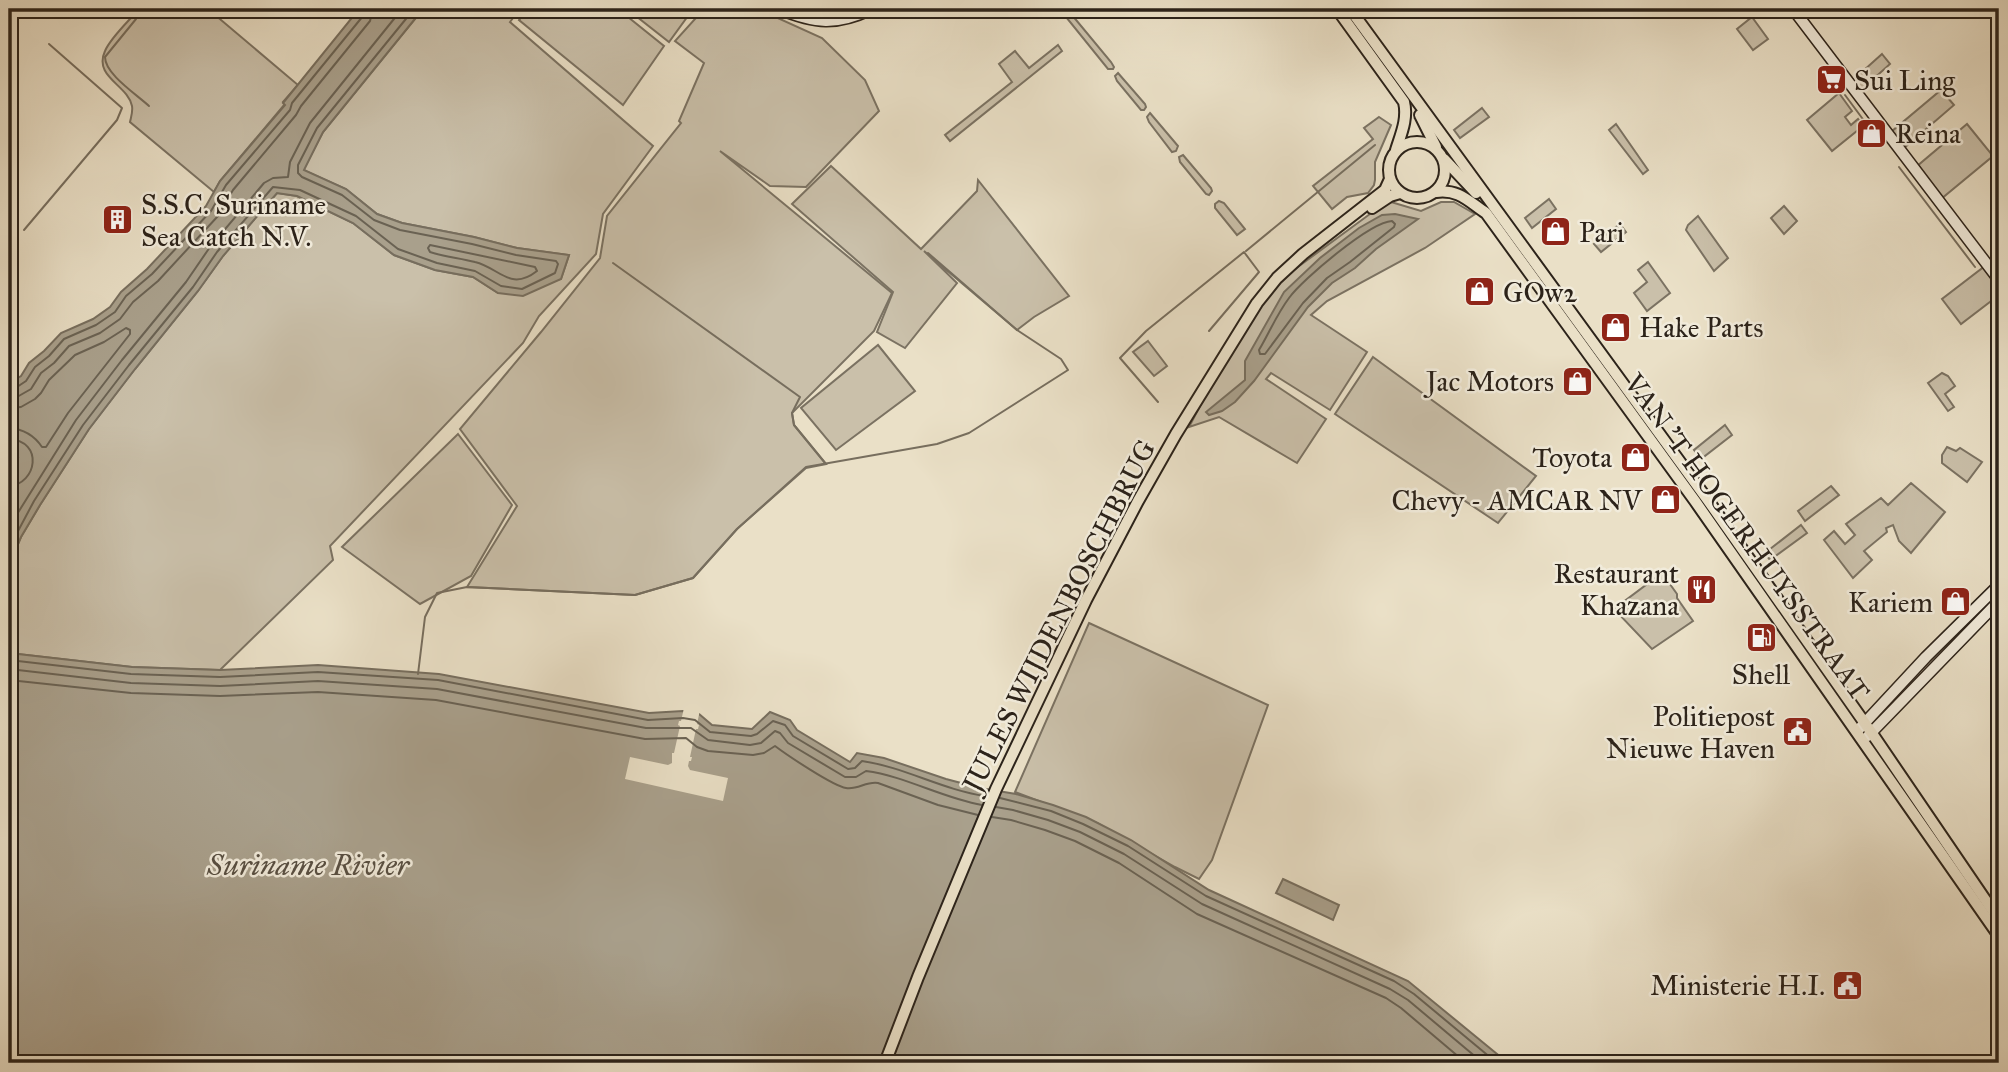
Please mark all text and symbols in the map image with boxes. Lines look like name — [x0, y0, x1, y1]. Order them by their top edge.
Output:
supermarket icon: Sui Ling — [1814, 63, 1848, 97]
place label: Sui Ling — [1854, 63, 1956, 98]
shop icon: Reina — [1855, 116, 1889, 150]
place label: Reina — [1895, 116, 1961, 151]
place label: S.S.C. Suriname Sea Catch N.V. — [141, 187, 326, 254]
building icon: S.S.C. Suriname Sea Catch N.V. — [101, 203, 135, 237]
shop icon: Pari — [1539, 215, 1573, 249]
place label: Pari — [1579, 215, 1625, 250]
shop icon: GOw2 — [1463, 275, 1497, 309]
place label: GOw2 — [1503, 275, 1577, 310]
shop icon: Hake Parts — [1599, 310, 1633, 344]
place label: Hake Parts — [1639, 310, 1763, 345]
place label: Jac Motors — [1423, 364, 1554, 399]
shop icon: Jac Motors — [1560, 364, 1594, 398]
street label: VAN 'T HOGERHUYSSTRAAT — [1616, 366, 1877, 707]
street label: JULES WIJDENBOSCHBRUG — [953, 434, 1163, 801]
place label: Toyota — [1532, 440, 1612, 475]
shop icon: Toyota — [1618, 440, 1652, 474]
place label: Chevy - AMCAR NV — [1391, 483, 1644, 518]
shop icon: Chevy - AMCAR NV — [1648, 483, 1682, 517]
place label: Restaurant Khazana — [1554, 556, 1679, 623]
restaurant icon: Restaurant Khazana — [1685, 572, 1719, 606]
place label: Kariem — [1848, 585, 1933, 620]
shop icon: Kariem — [1939, 585, 1973, 619]
fuel station icon: Shell — [1744, 620, 1778, 654]
place label: Shell — [1732, 657, 1791, 692]
place label: Politiepost Nieuwe Haven — [1606, 699, 1775, 766]
public building icon: Politiepost Nieuwe Haven — [1781, 715, 1815, 749]
water label: Suriname Rivier — [206, 847, 410, 883]
place label: Ministerie H.I. — [1650, 968, 1825, 1003]
public building icon: Ministerie H.I. — [1831, 968, 1865, 1002]

